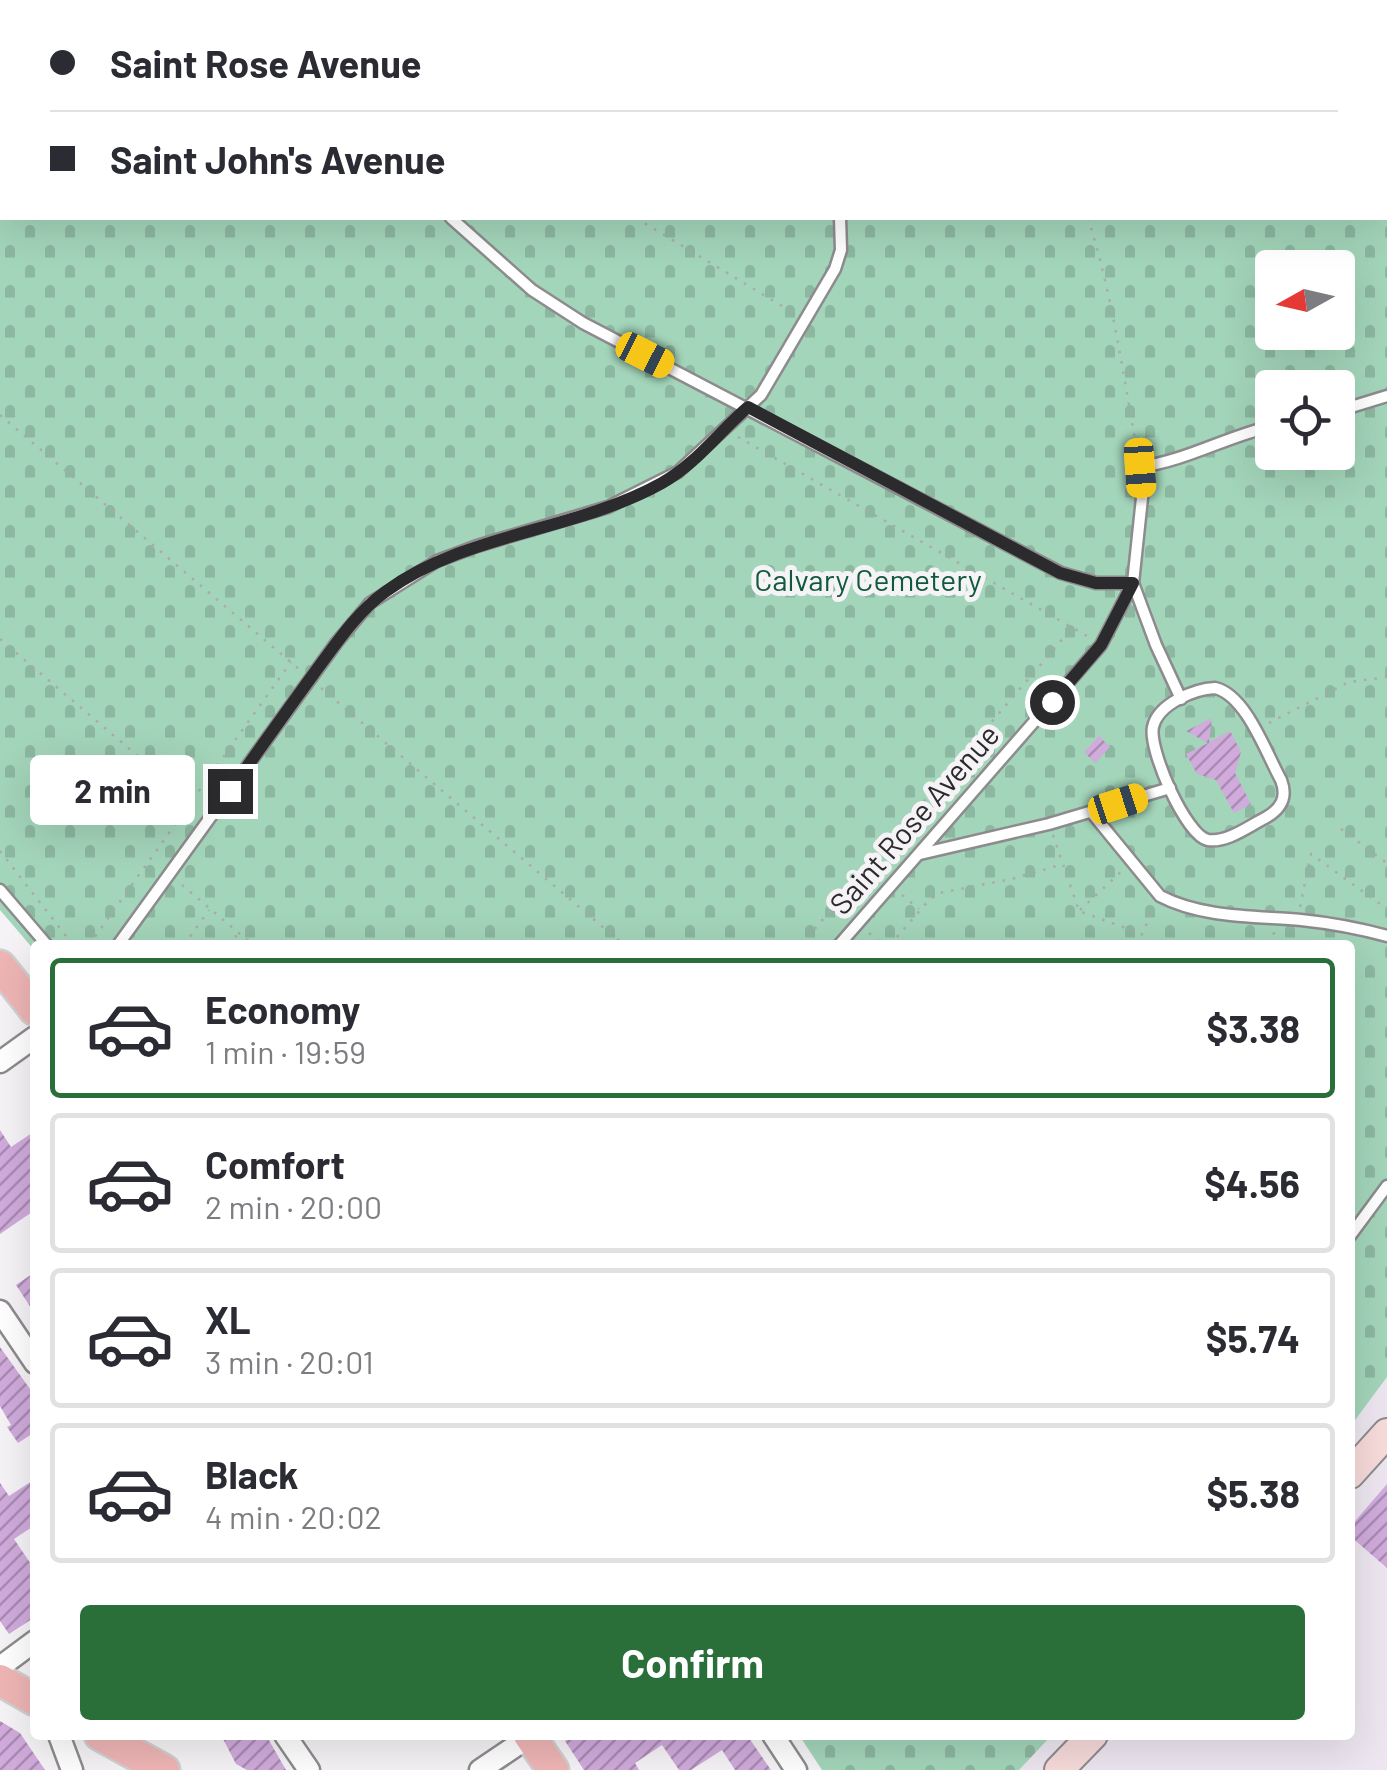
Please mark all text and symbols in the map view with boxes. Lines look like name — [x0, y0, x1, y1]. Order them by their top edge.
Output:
text: Saint Rose Avenue — [110, 40, 422, 86]
text: Saint John's Avenue — [110, 136, 445, 182]
north arrow — [1255, 250, 1355, 350]
map controls — [1255, 250, 1355, 470]
car — [611, 328, 679, 382]
button: locate — [1255, 370, 1355, 470]
car — [1123, 437, 1157, 499]
park label: Calvary Cemetery — [754, 561, 982, 597]
route start — [1030, 680, 1075, 725]
street label: Saint Rose Avenue — [821, 716, 1006, 921]
callout: 2 min — [30, 756, 195, 826]
route end — [208, 769, 253, 814]
text: 2 min — [74, 771, 151, 809]
car — [1085, 780, 1151, 828]
icon: car — [85, 983, 175, 1073]
text: Economy — [205, 986, 360, 1032]
text: $3.38 — [1206, 1005, 1300, 1051]
text: 1 min · 19:59 — [205, 1032, 366, 1070]
icon: car — [85, 1138, 175, 1228]
text: Comfort — [205, 1141, 345, 1187]
text: $4.56 — [1204, 1160, 1300, 1206]
text: 2 min · 20:00 — [205, 1187, 382, 1225]
icon: car — [85, 1293, 175, 1383]
text: XL — [205, 1296, 251, 1342]
text: $5.74 — [1206, 1315, 1300, 1361]
text: 3 min · 20:01 — [205, 1342, 374, 1380]
icon: car — [85, 1448, 175, 1538]
text: Black — [205, 1451, 299, 1497]
text: $5.38 — [1206, 1470, 1300, 1516]
text: 4 min · 20:02 — [205, 1497, 382, 1535]
button: Confirm — [80, 1605, 1305, 1720]

